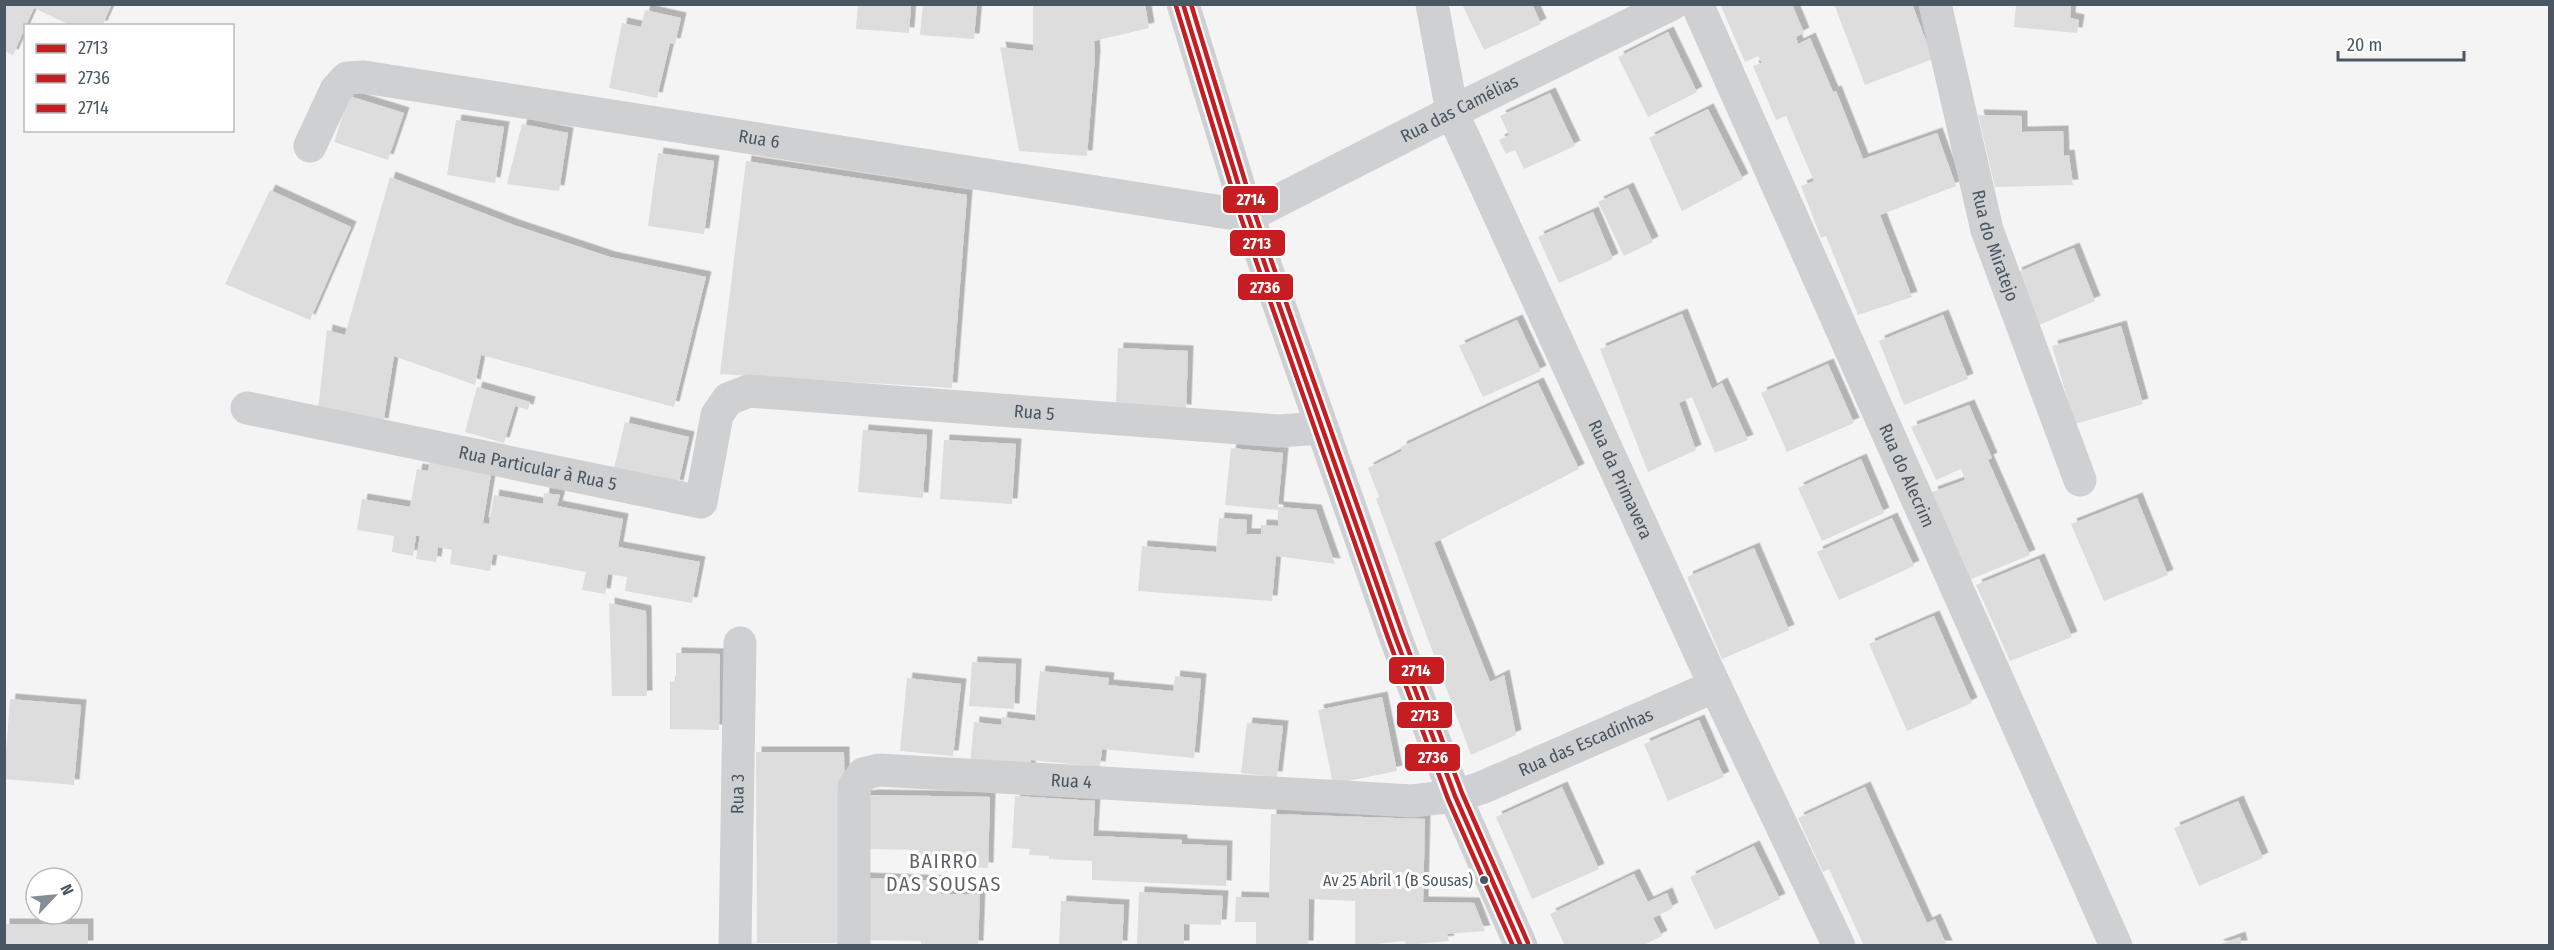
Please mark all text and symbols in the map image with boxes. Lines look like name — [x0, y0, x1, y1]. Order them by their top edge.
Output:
legend — [24, 24, 234, 132]
scale bar — [2338, 24, 2464, 62]
text: 20 m — [2347, 34, 2382, 56]
text: 2713 — [78, 37, 108, 59]
text: 2736 — [78, 67, 110, 89]
street label: Rua das Camélias — [1397, 70, 1522, 147]
text: 2714 — [78, 97, 109, 119]
street label: Rua 6 — [737, 125, 781, 153]
line badge: 2714 — [1222, 185, 1279, 214]
street label: Rua do Miratejo — [1967, 188, 2024, 304]
text: 2714 — [1235, 190, 1266, 209]
line badge: 2713 — [1229, 229, 1286, 257]
text: 2713 — [1242, 234, 1272, 253]
line badge: 2736 — [1237, 273, 1294, 301]
text: 2736 — [1249, 278, 1280, 297]
street label: Rua 5 — [1013, 400, 1055, 425]
street label: Rua da Primavera — [1584, 416, 1657, 543]
street label: Rua do Alecrim — [1874, 420, 1939, 531]
street label: Rua Particular à Rua 5 — [457, 441, 619, 495]
line badge: 2714 — [1388, 656, 1445, 685]
text: 2714 — [1400, 661, 1431, 680]
line badge: 2713 — [1396, 701, 1453, 729]
street label: Rua das Escadinhas — [1515, 703, 1657, 781]
text: 2713 — [1410, 706, 1440, 725]
line badge: 2736 — [1404, 743, 1461, 772]
text: 2736 — [1417, 748, 1448, 767]
street label: Rua 4 — [1050, 769, 1093, 793]
street label: Rua 3 — [726, 774, 749, 814]
district label: BAIRRO DAS SOUSAS — [886, 849, 1002, 896]
north arrow — [24, 866, 84, 926]
place label: Av 25 Abril 1 (B Sousas) — [1323, 871, 1473, 890]
marker: Av 25 Abril 1 (B Sousas) — [1478, 874, 1490, 886]
text: N — [56, 881, 78, 898]

